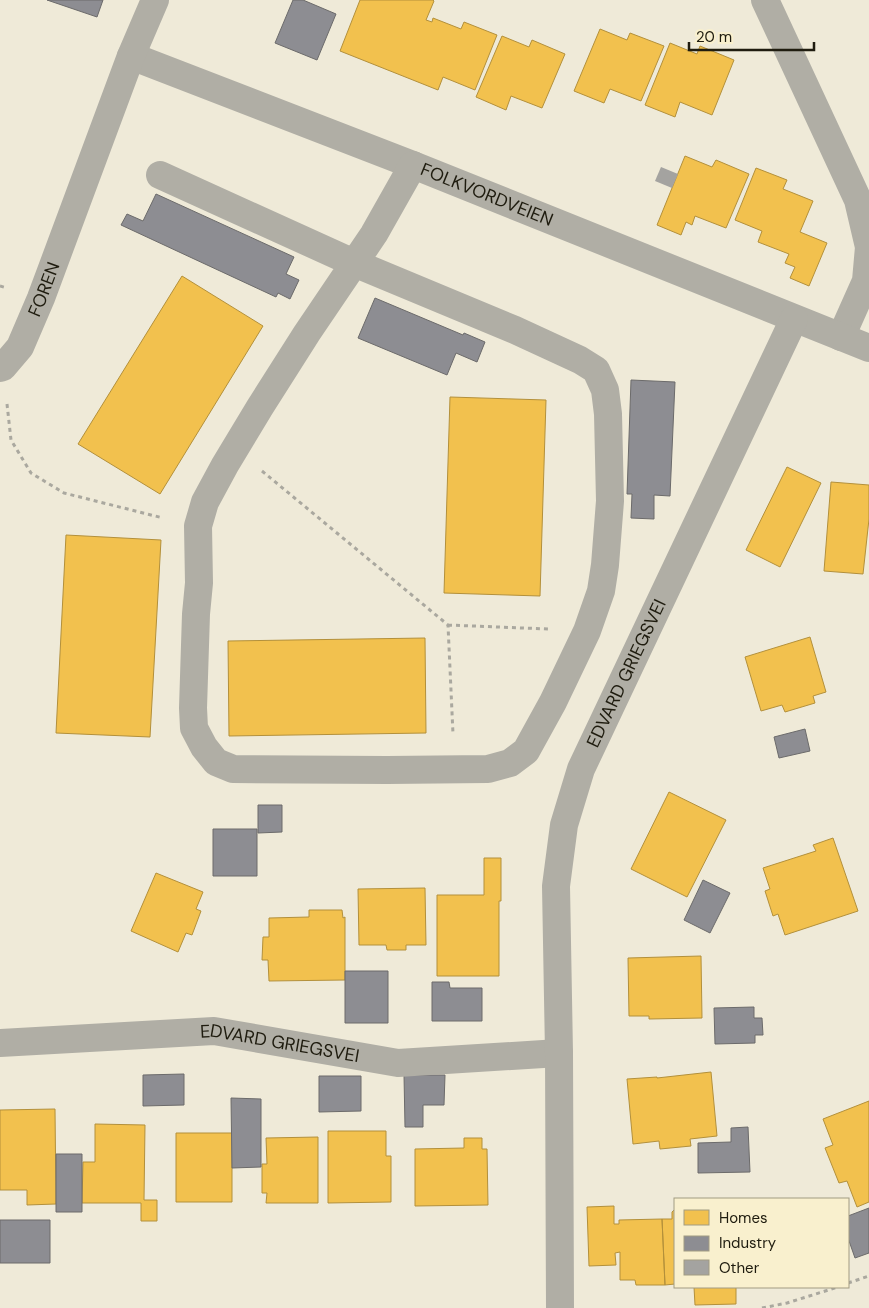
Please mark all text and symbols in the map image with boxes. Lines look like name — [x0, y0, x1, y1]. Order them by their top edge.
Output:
scale bar — [689, 20, 814, 52]
text: 20 m — [696, 27, 732, 47]
street label: FOLKVORDVEIEN — [417, 157, 557, 232]
street label: FOREN — [22, 258, 65, 320]
street label: EDVARD GRIEGSVEI — [581, 595, 672, 751]
street label: EDVARD GRIEGSVEI — [199, 1019, 361, 1068]
legend — [674, 1198, 849, 1288]
text: Homes — [719, 1208, 768, 1228]
text: Industry — [719, 1233, 777, 1253]
text: Other — [719, 1258, 760, 1278]

